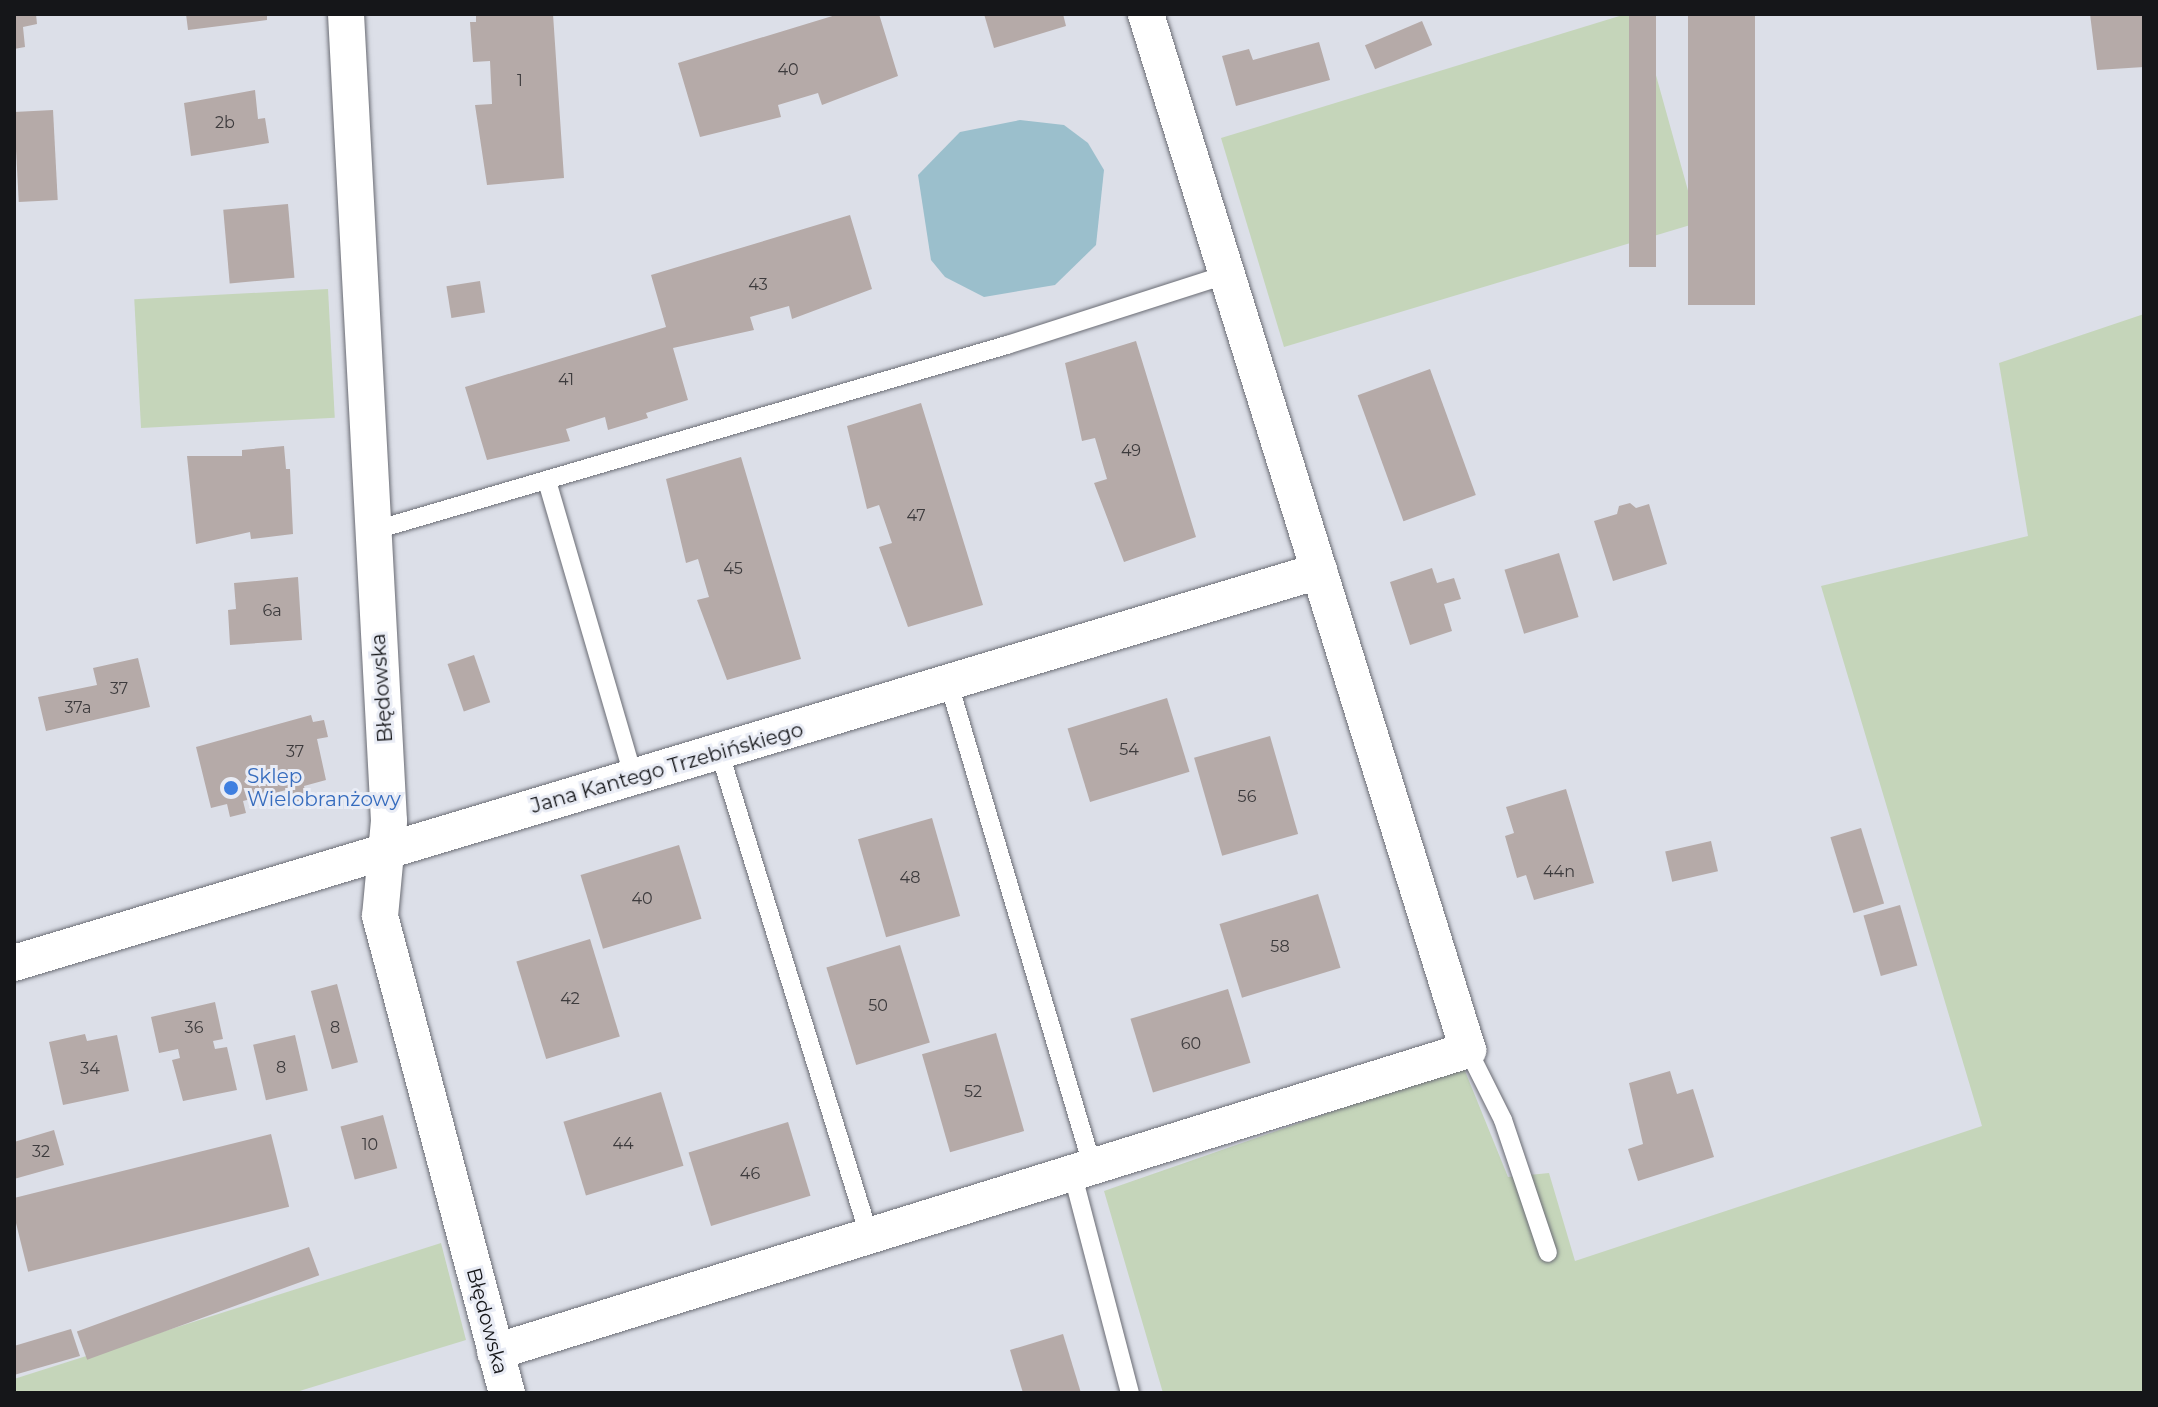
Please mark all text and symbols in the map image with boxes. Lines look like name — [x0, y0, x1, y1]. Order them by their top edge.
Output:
house number: 40 — [777, 60, 799, 80]
house number: 1 — [517, 71, 523, 91]
house number: 2b — [215, 113, 235, 133]
house number: 43 — [748, 275, 768, 295]
house number: 41 — [558, 370, 574, 390]
house number: 49 — [1121, 441, 1141, 461]
house number: 47 — [906, 506, 926, 526]
house number: 45 — [723, 559, 743, 579]
house number: 6a — [262, 601, 282, 621]
street label: Błędowska — [366, 633, 398, 743]
house number: 37 — [110, 679, 128, 699]
house number: 37a — [64, 698, 92, 718]
street label: Jana Kantego Trzebińskiego — [528, 718, 806, 818]
house number: 54 — [1119, 740, 1139, 760]
house number: 37 — [286, 742, 304, 762]
place label: Sklep Wielobranżowy — [247, 764, 401, 811]
marker: Sklep Wielobranżowy — [222, 779, 240, 797]
house number: 56 — [1238, 787, 1256, 807]
house number: 44n — [1543, 862, 1575, 882]
house number: 48 — [900, 868, 920, 888]
house number: 40 — [631, 889, 653, 909]
house number: 58 — [1270, 937, 1290, 957]
house number: 42 — [560, 989, 580, 1009]
house number: 50 — [868, 996, 888, 1016]
house number: 36 — [185, 1018, 203, 1038]
house number: 8 — [330, 1018, 340, 1038]
house number: 60 — [1181, 1034, 1201, 1054]
house number: 8 — [276, 1058, 286, 1078]
house number: 34 — [80, 1059, 100, 1079]
house number: 52 — [964, 1082, 982, 1102]
house number: 44 — [612, 1134, 634, 1154]
house number: 10 — [362, 1135, 378, 1155]
house number: 32 — [32, 1142, 50, 1162]
house number: 46 — [740, 1164, 760, 1184]
street label: Błędowska — [461, 1265, 513, 1377]

